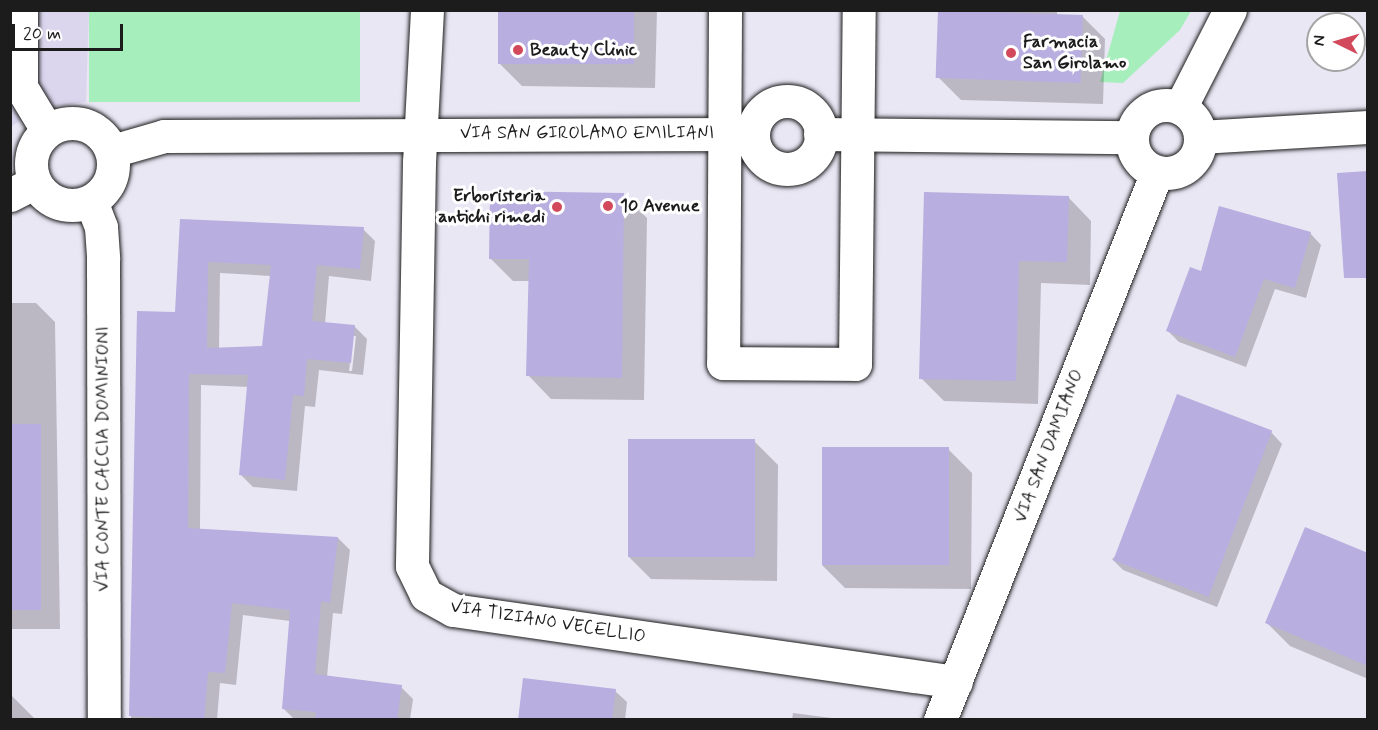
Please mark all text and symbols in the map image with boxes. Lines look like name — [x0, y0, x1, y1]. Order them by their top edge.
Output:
scale bar — [15, 12, 126, 50]
north arrow — [1306, 12, 1366, 72]
text: 20 m — [23, 22, 61, 46]
place label: Farmacia San Girolamo — [1023, 32, 1126, 74]
text: N — [1309, 34, 1330, 47]
place label: Beauty Clinic — [530, 39, 638, 61]
marker: Beauty Clinic — [511, 43, 525, 57]
marker: Farmacia San Girolamo — [1004, 46, 1018, 60]
street label: VIA SAN GIROLAMO EMILIANI — [457, 122, 717, 144]
place label: Erboristeria antichi rimedi — [439, 186, 545, 228]
place label: 10 Avenue — [620, 195, 700, 217]
marker: 10 Avenue — [601, 199, 615, 213]
marker: Erboristeria antichi rimedi — [550, 200, 564, 214]
street label: VIA CONTE CACCIA DOMINIONI — [92, 319, 114, 599]
street label: VIA SAN DAMIANO — [1010, 366, 1088, 526]
street label: VIA TIZIANO VECELLIO — [446, 595, 650, 649]

